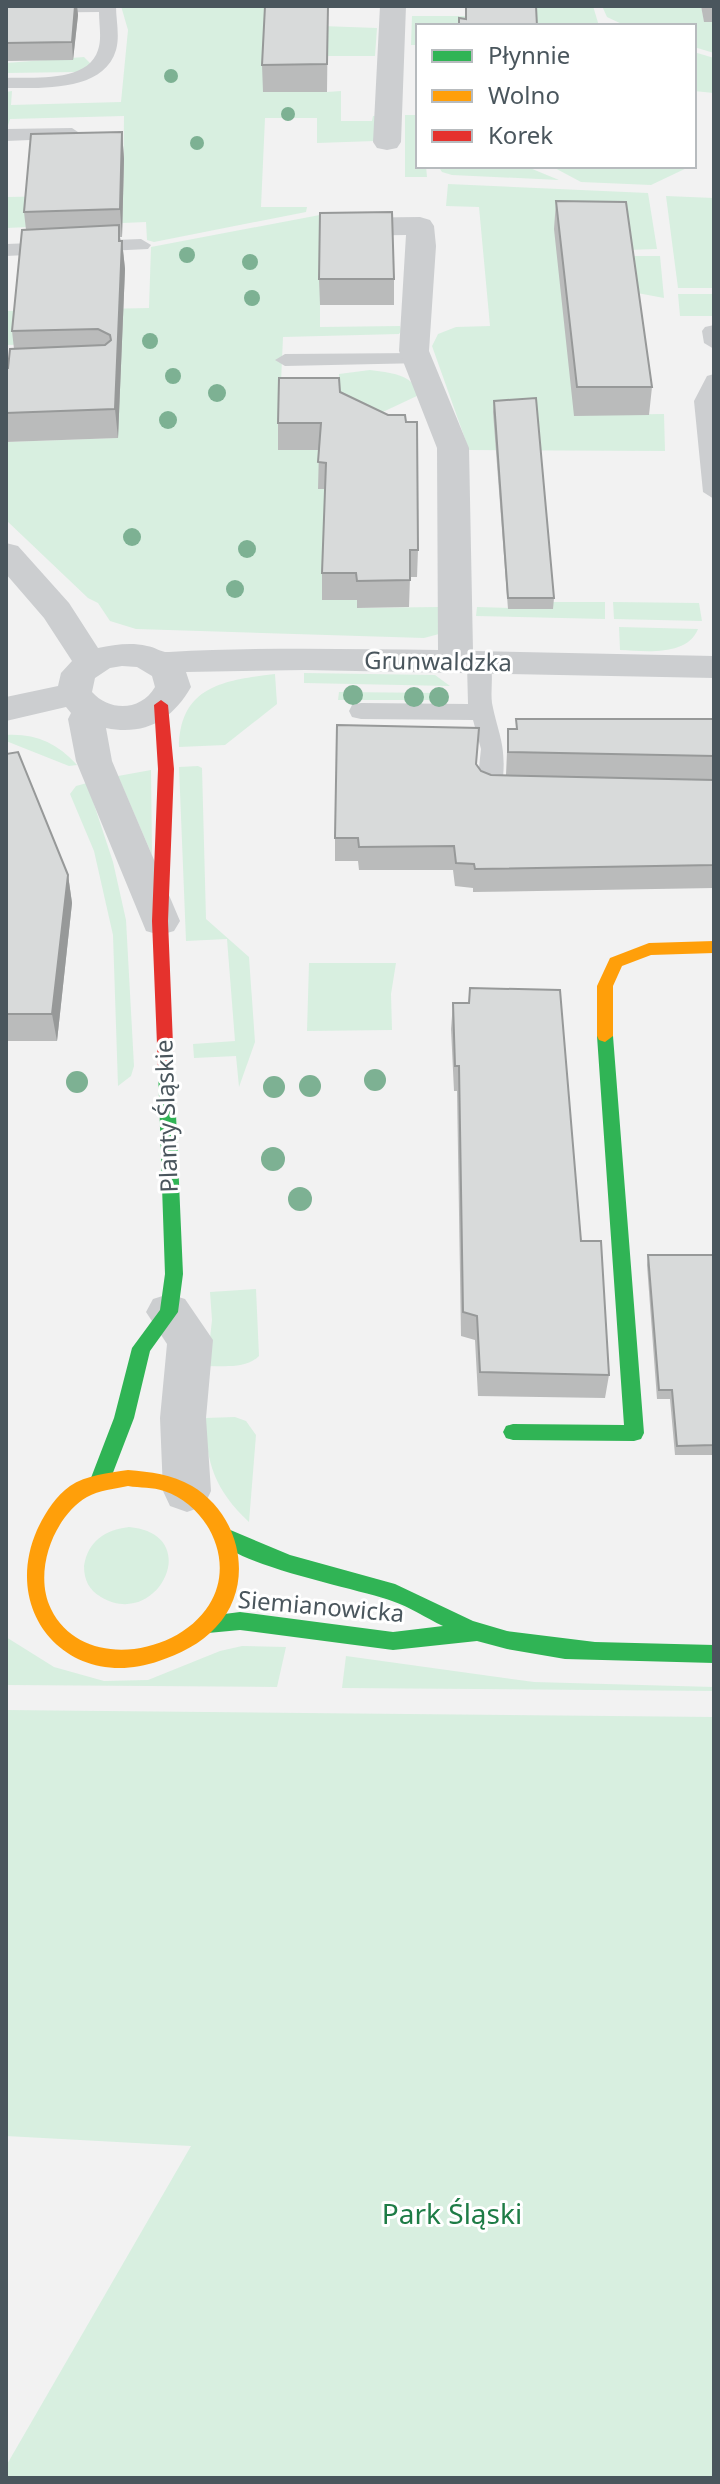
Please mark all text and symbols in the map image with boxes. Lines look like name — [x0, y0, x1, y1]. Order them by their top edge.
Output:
legend — [416, 24, 696, 168]
text: Płynnie — [488, 38, 570, 71]
text: Wolno — [488, 78, 560, 111]
text: Korek — [488, 118, 553, 151]
street label: Grunwaldzka — [364, 643, 512, 678]
street label: Planty Śląskie — [146, 1039, 185, 1193]
street label: Siemianowicka — [237, 1582, 406, 1629]
park label: Park Śląski — [382, 2194, 522, 2232]

